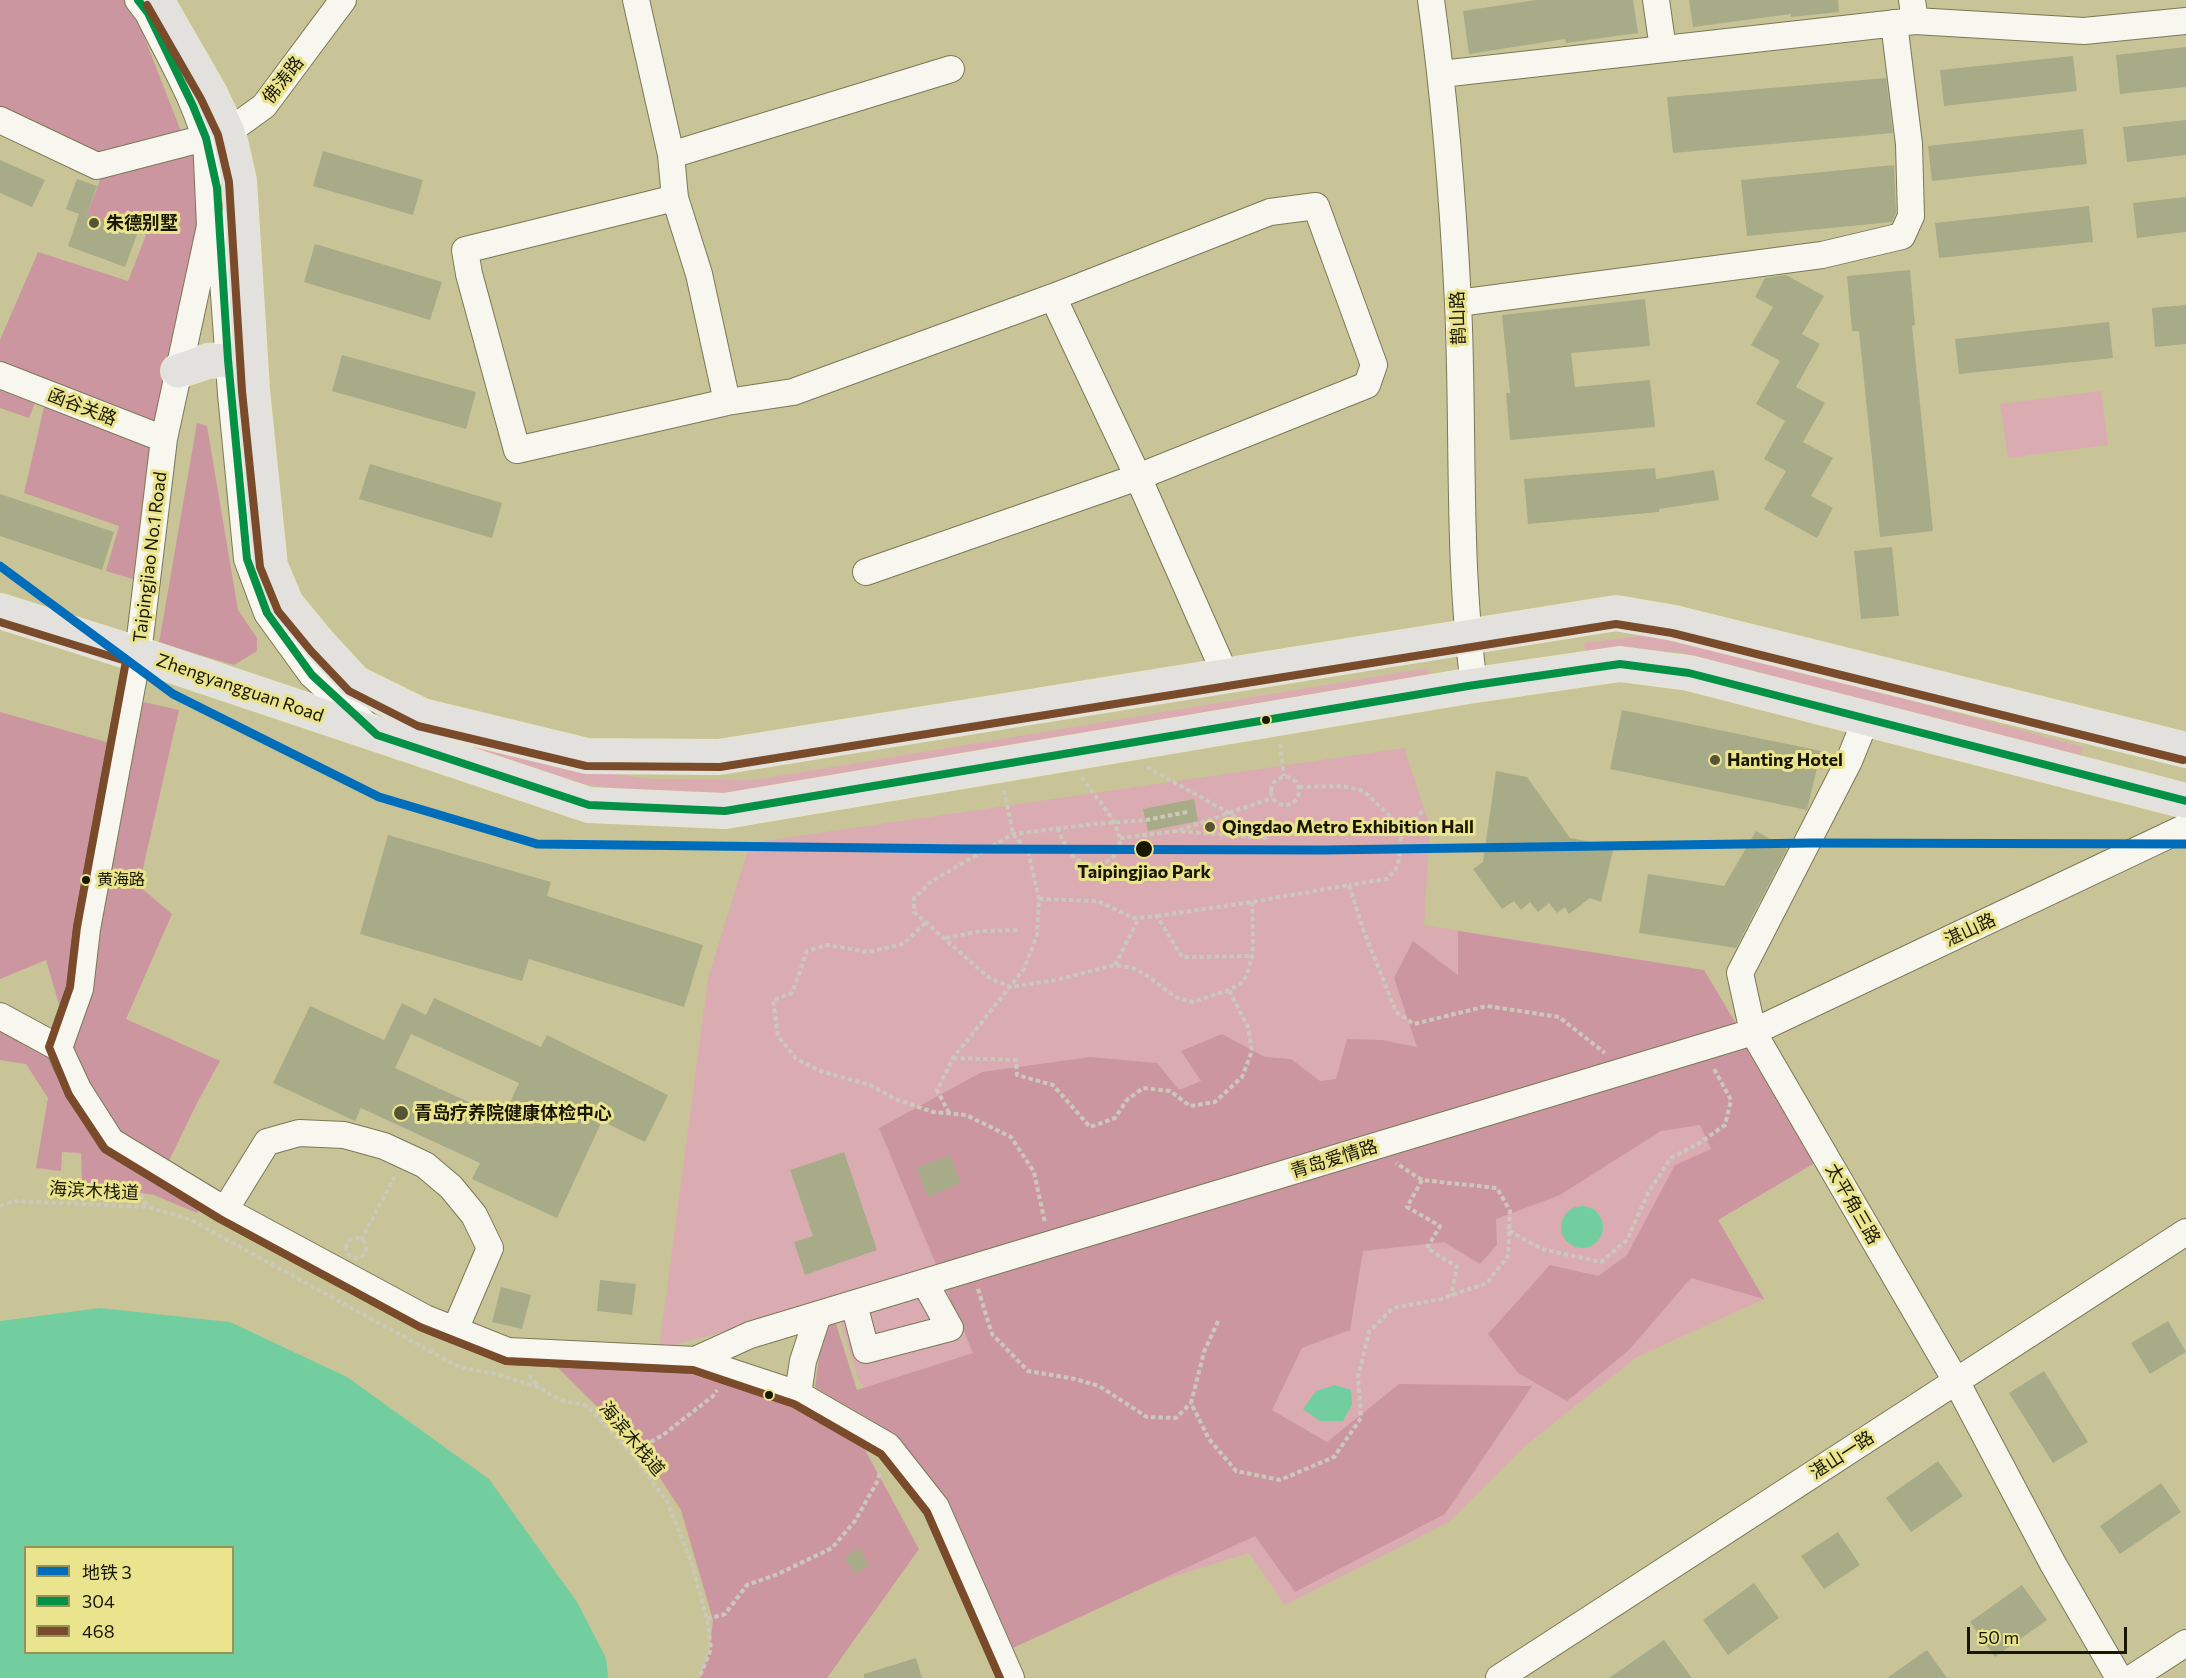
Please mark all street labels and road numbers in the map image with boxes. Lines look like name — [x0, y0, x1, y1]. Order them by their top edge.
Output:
street label: 佛涛路 — [258, 52, 308, 108]
street label: 鹊山路 — [1446, 291, 1470, 345]
street label: 函谷关路 — [45, 384, 119, 430]
street label: Taipingjiao No.1 Road — [129, 470, 171, 644]
street label: Zhengyangguan Road — [153, 649, 327, 727]
street label: 湛山路 — [1941, 909, 1999, 951]
street label: 青岛爱情路 — [1288, 1136, 1380, 1182]
street label: 太平角三路 — [1821, 1160, 1885, 1248]
street label: 海滨木栈道 — [48, 1178, 140, 1204]
street label: 海滨木栈道 — [595, 1398, 669, 1480]
street label: 湛山一路 — [1806, 1426, 1878, 1484]

